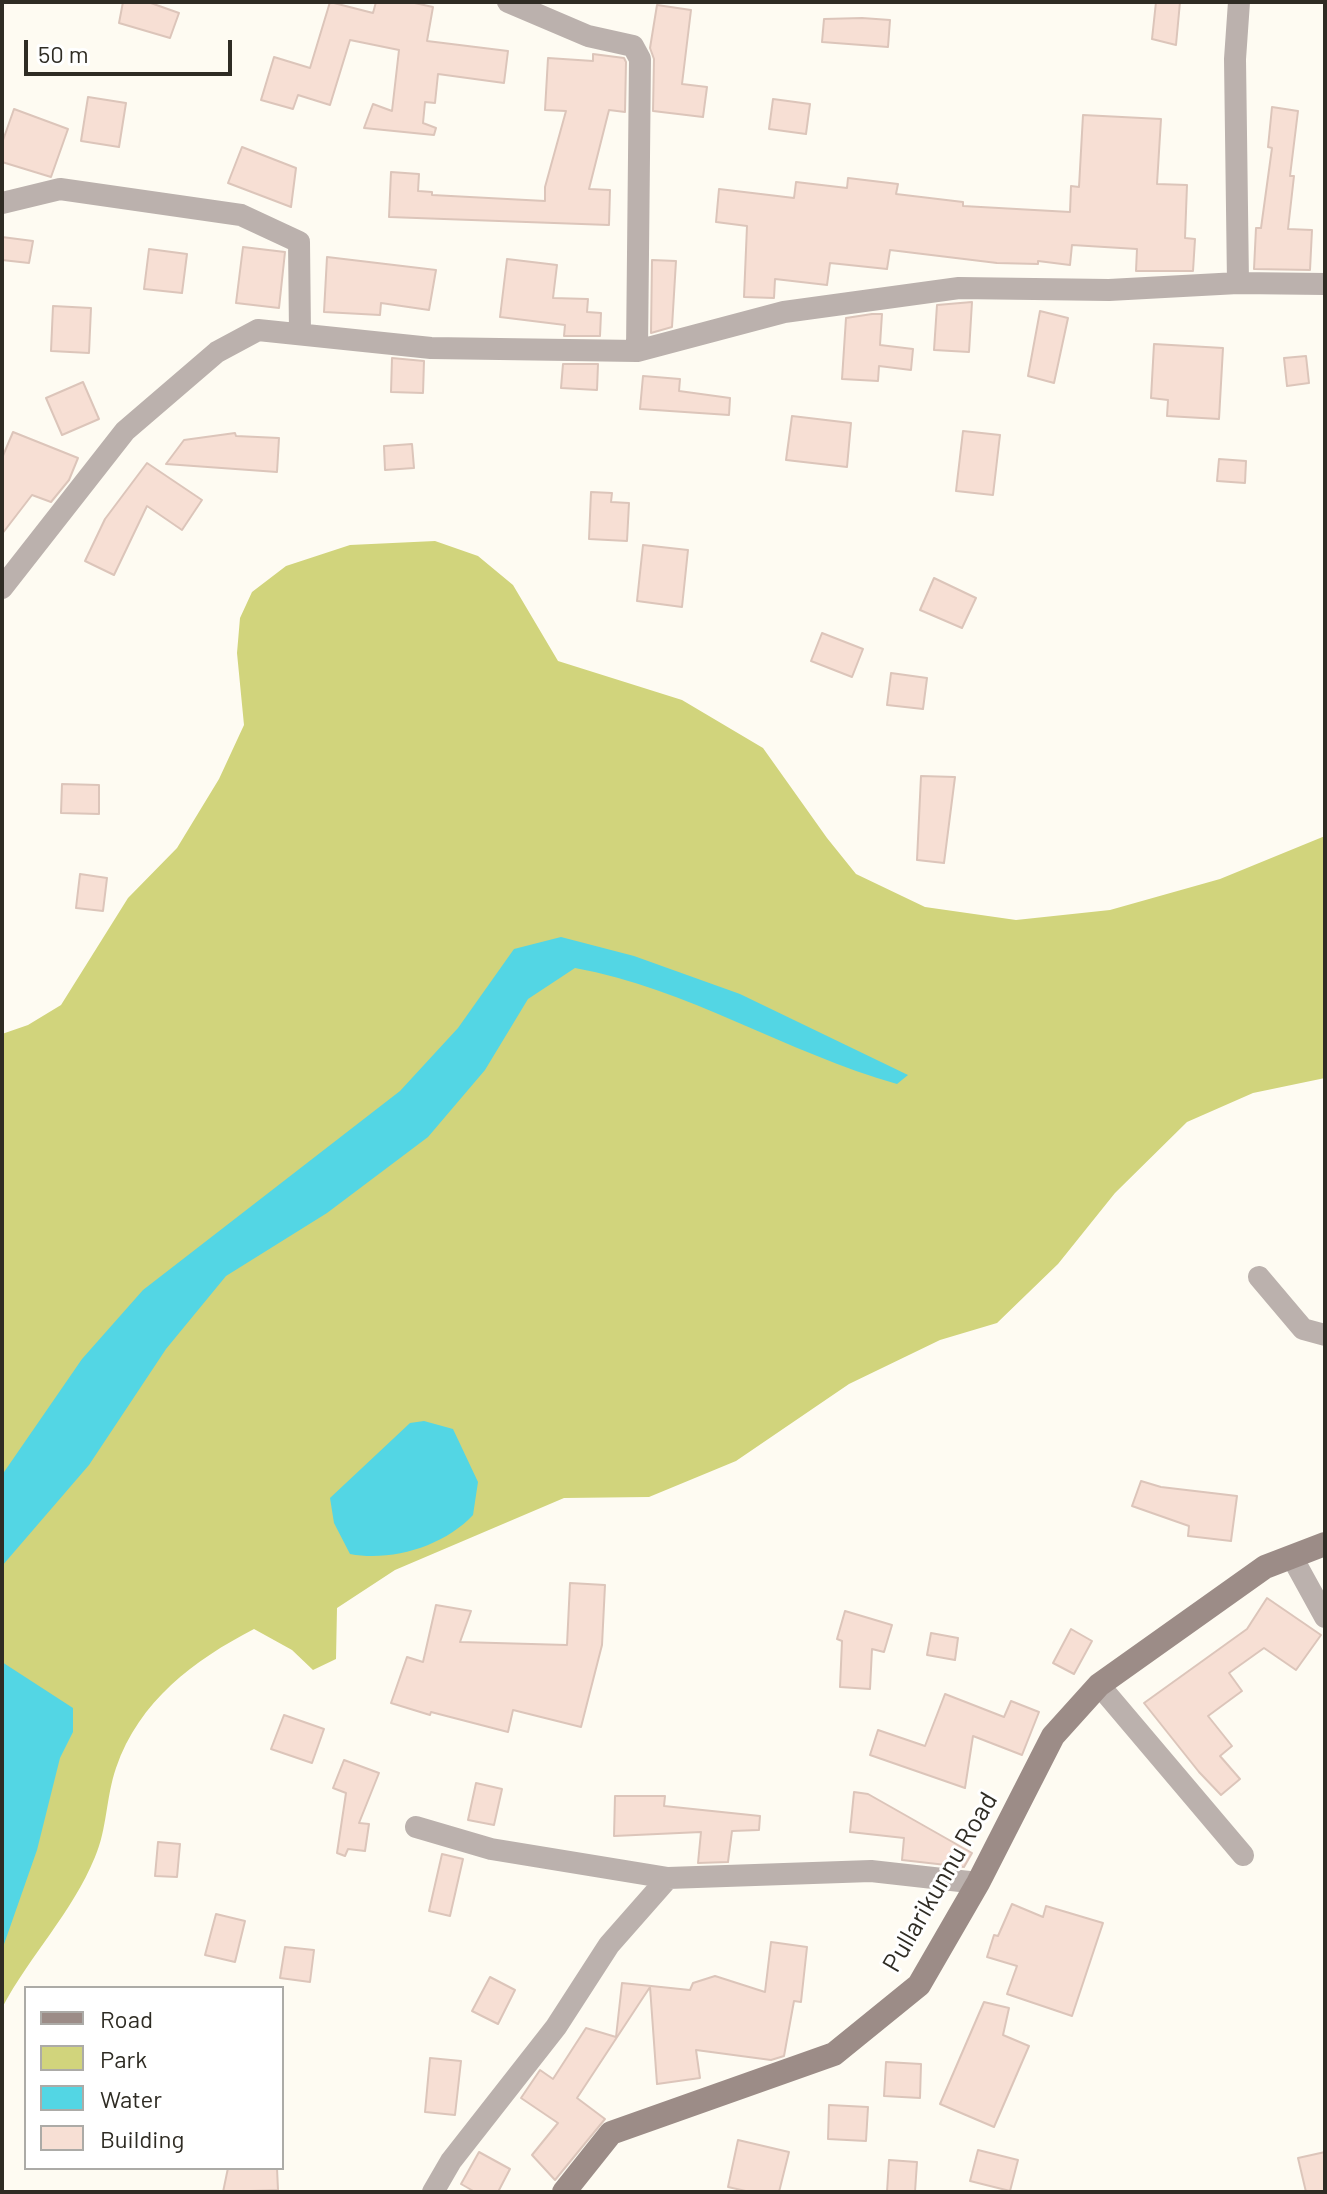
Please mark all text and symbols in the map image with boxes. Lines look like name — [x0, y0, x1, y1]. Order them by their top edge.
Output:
scale bar — [28, 24, 236, 74]
text: 50 m — [38, 39, 89, 68]
street label: Pullarikunnu Road — [876, 1787, 1004, 1977]
legend — [24, 1986, 284, 2170]
text: Road — [100, 2004, 153, 2033]
text: Park — [100, 2044, 147, 2073]
text: Water — [100, 2084, 162, 2113]
text: Building — [100, 2124, 184, 2153]

